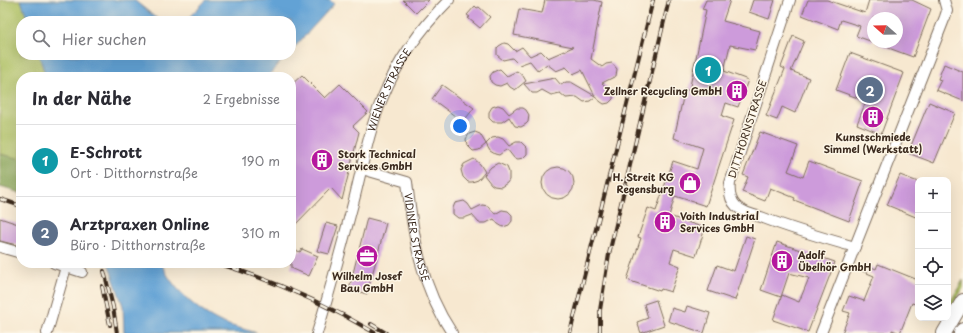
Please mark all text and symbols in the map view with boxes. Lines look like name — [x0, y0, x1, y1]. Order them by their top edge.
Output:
north arrow — [867, 12, 903, 48]
search box — [16, 16, 296, 60]
icon: search — [30, 27, 52, 49]
text: Hier suchen — [62, 27, 147, 50]
street label: WIENER STRASSE — [363, 45, 414, 133]
pin: 1 — [695, 55, 721, 85]
pin: 2 — [857, 75, 883, 105]
street label: DITTHORNSTRASSE — [723, 78, 770, 180]
building icon: Zellner Recycling GmbH — [724, 78, 750, 104]
place label: Zellner Recycling GmbH — [604, 83, 722, 99]
text: In der Nähe — [32, 85, 131, 111]
text: 2 Ergebnisse — [203, 89, 280, 108]
building icon: Kunstschmiede Simmel (Werkstatt) — [860, 104, 886, 130]
your location — [450, 116, 470, 136]
place label: Kunstschmiede Simmel (Werkstatt) — [824, 129, 923, 156]
text: E-Schrott — [70, 140, 142, 163]
place label: Stork Technical Services GmbH — [338, 146, 416, 173]
building icon: Stork Technical Services GmbH — [309, 147, 335, 173]
text: 1 — [42, 151, 48, 170]
text: 190 m — [241, 151, 280, 170]
text: Ort · Ditthornstraße — [70, 163, 198, 182]
place label: H. Streit KG Regensburg — [613, 169, 674, 196]
shop icon: H. Streit KG Regensburg — [677, 170, 703, 196]
map controls — [915, 177, 951, 321]
button: + — [915, 177, 951, 213]
street label: VIDINER STRASSE — [401, 192, 434, 283]
place label: Voith Industrial Services GmbH — [680, 208, 759, 235]
building icon: Voith Industrial Services GmbH — [652, 209, 678, 235]
text: Arztpraxen Online — [70, 212, 209, 235]
button: − — [915, 213, 951, 249]
text: 2 — [40, 223, 50, 242]
text: 310 m — [241, 223, 280, 242]
text: Büro · Ditthornstraße — [70, 235, 206, 254]
office icon: Wilhelm Josef Bau GmbH — [354, 243, 380, 269]
place label: Adolf Übelhör GmbH — [797, 247, 872, 274]
building icon: Adolf Übelhör GmbH — [769, 248, 795, 274]
button: locate — [915, 249, 951, 285]
place label: Wilhelm Josef Bau GmbH — [332, 268, 403, 295]
button: layers — [915, 285, 951, 321]

